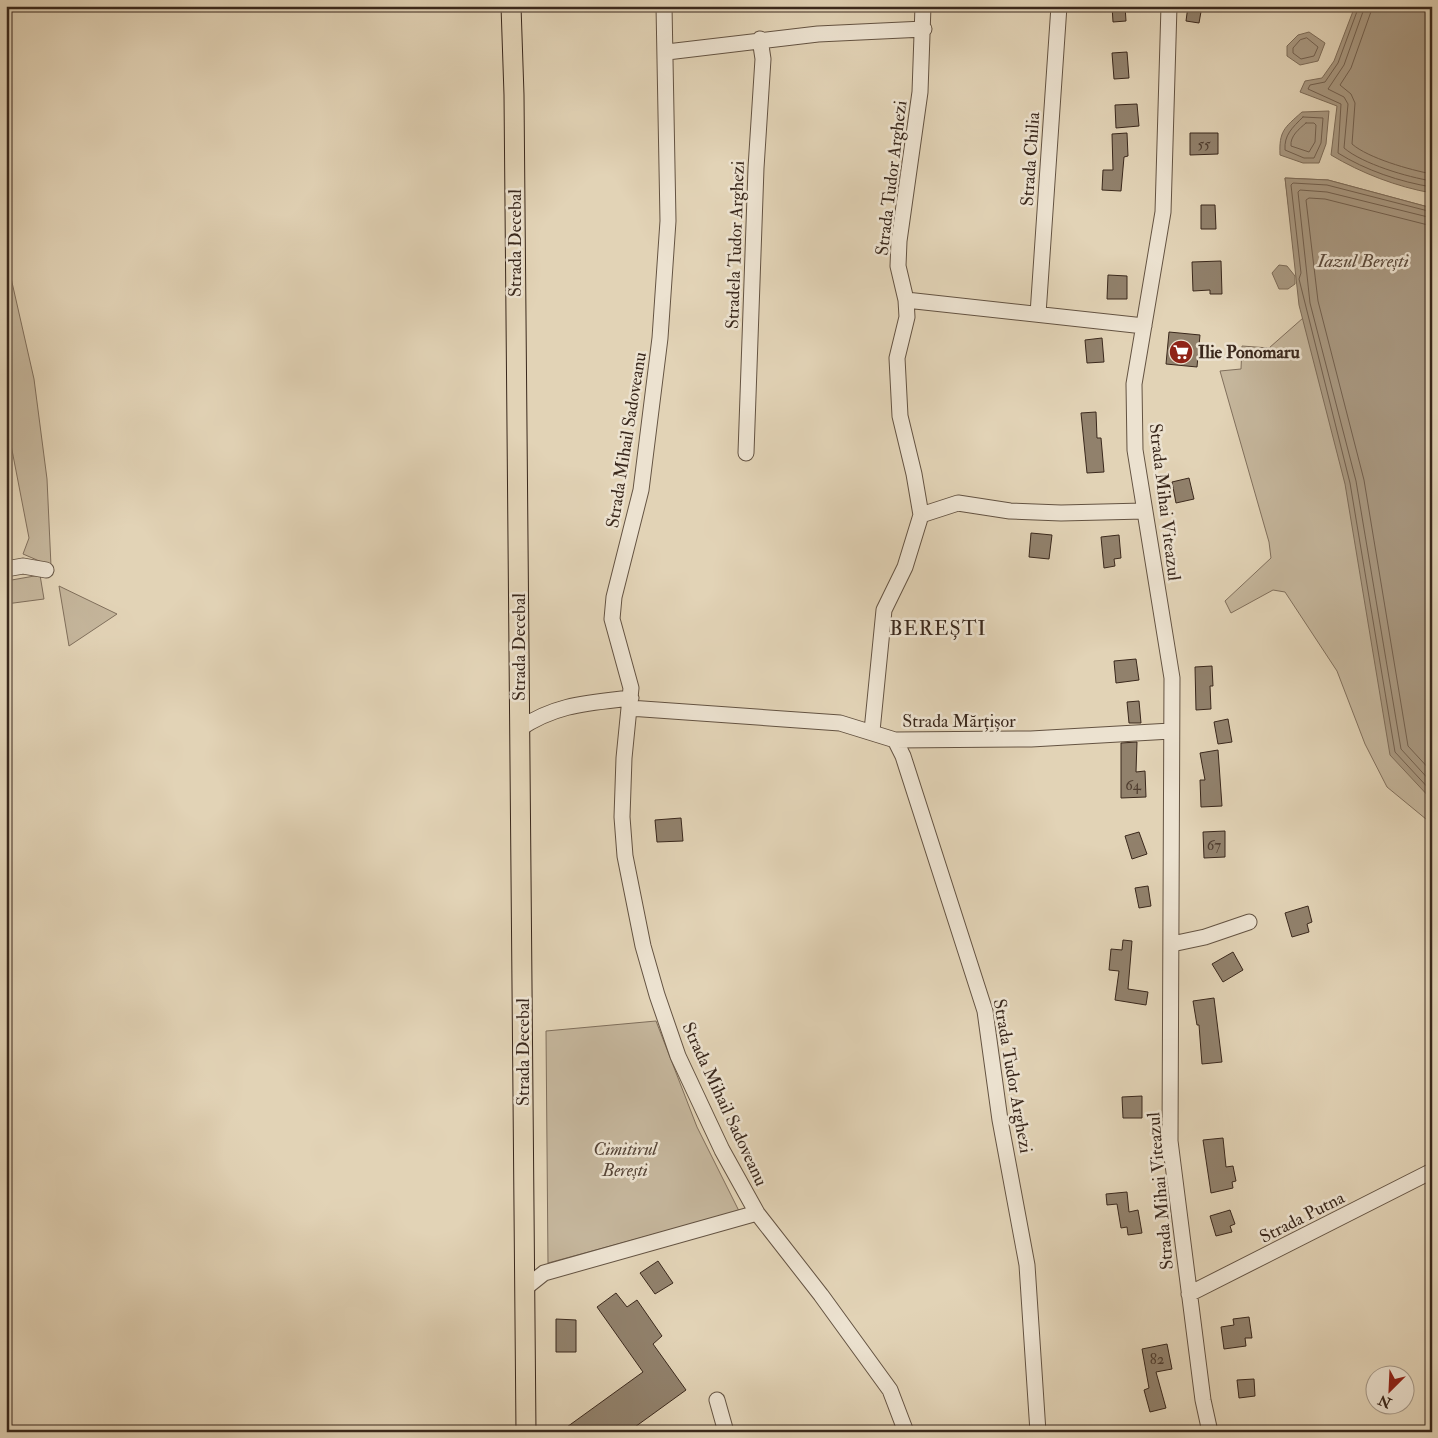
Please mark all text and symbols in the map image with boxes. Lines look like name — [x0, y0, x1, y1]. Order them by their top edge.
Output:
street label: Strada Tudor Arghezi — [871, 99, 912, 257]
street label: Strada Chilia — [1016, 111, 1045, 207]
house number: 55 — [1197, 135, 1211, 154]
street label: Stradela Tudor Arghezi — [721, 160, 750, 330]
street label: Strada Decebal — [504, 189, 527, 297]
water label: Iazul Berești — [1316, 249, 1409, 273]
supermarket icon: Ilie Ponomaru — [1168, 339, 1194, 365]
place label: Ilie Ponomaru — [1198, 341, 1301, 364]
street label: Strada Mihail Sadoveanu — [601, 350, 652, 530]
street label: Strada Mihai Viteazul — [1143, 422, 1186, 582]
street label: Strada Decebal — [508, 593, 531, 701]
district label: BEREȘTI — [889, 616, 987, 641]
street label: Strada Mărțișor — [902, 710, 1016, 733]
house number: 64 — [1125, 776, 1142, 795]
house number: 67 — [1207, 836, 1221, 855]
street label: Strada Tudor Arghezi — [988, 997, 1037, 1155]
street label: Strada Decebal — [512, 998, 535, 1106]
street label: Strada Mihail Sadoveanu — [677, 1019, 773, 1190]
street label: Strada Mihai Viteazul — [1142, 1111, 1179, 1271]
park label: Cimitirul Berești — [593, 1138, 659, 1182]
street label: Strada Putna — [1256, 1186, 1349, 1249]
house number: 82 — [1150, 1350, 1165, 1369]
north arrow — [1366, 1366, 1416, 1416]
text: N — [1375, 1391, 1395, 1412]

